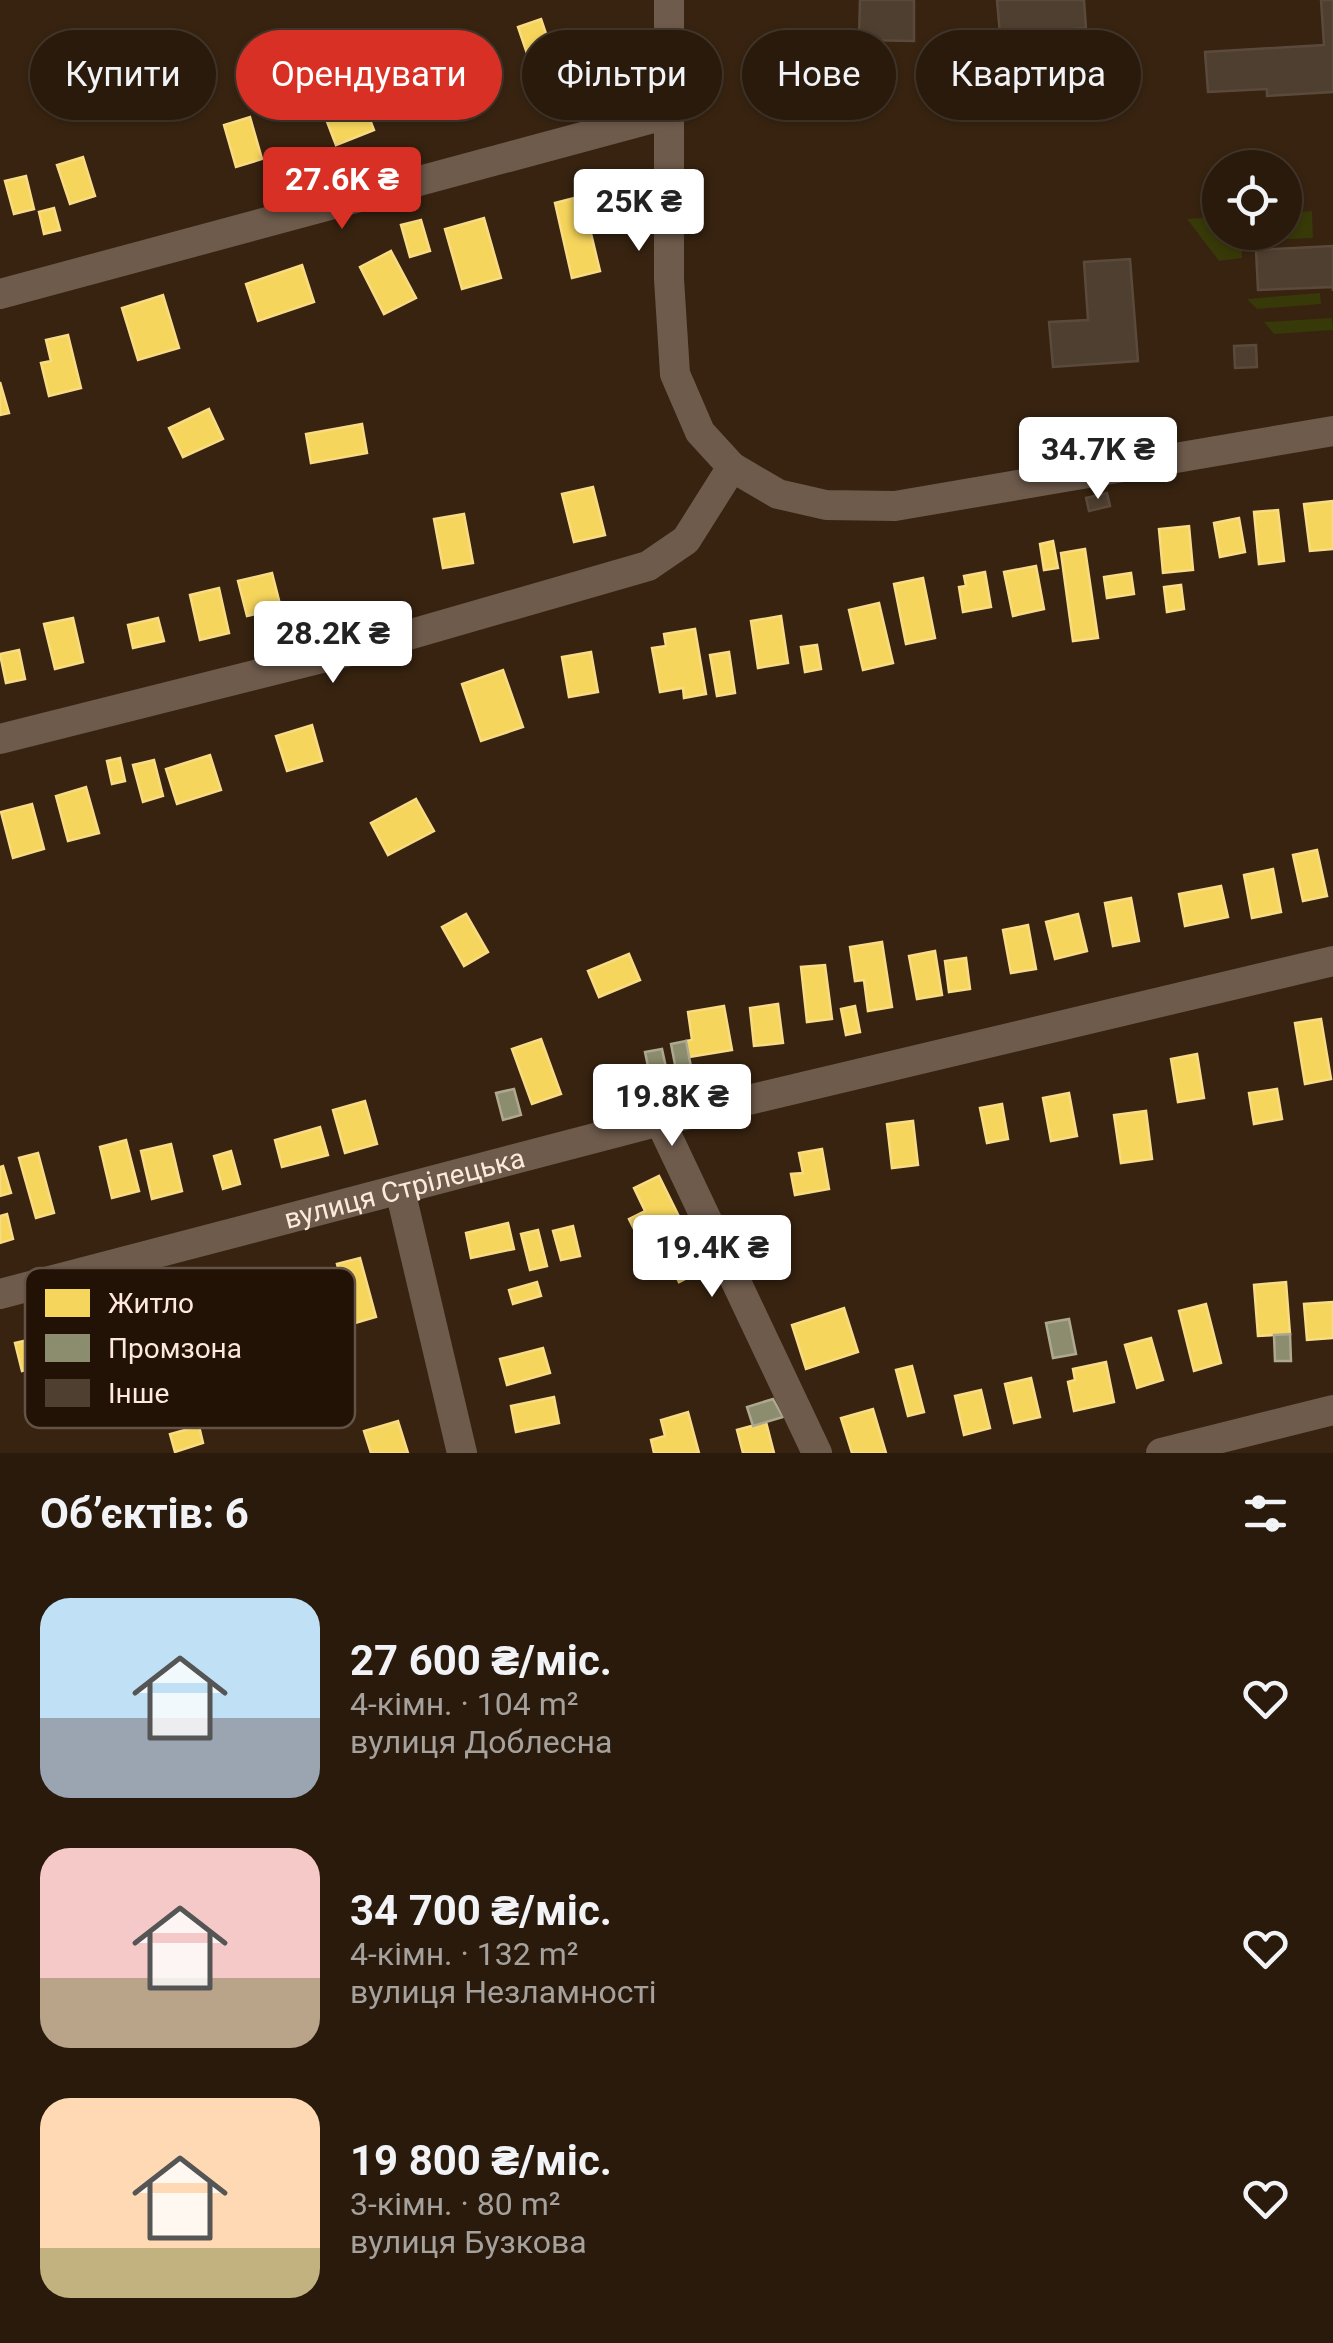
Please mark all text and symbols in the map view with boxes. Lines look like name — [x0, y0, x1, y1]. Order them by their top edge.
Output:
chip: Купити — [30, 30, 216, 120]
chip: Орендувати — [236, 30, 502, 120]
chip: Фільтри — [522, 30, 722, 120]
chip: Нове — [742, 30, 896, 120]
chip: Квартира — [916, 30, 1141, 120]
pin: 27.6K ₴ — [250, 147, 434, 232]
map controls — [1202, 150, 1302, 250]
button: locate — [1202, 150, 1302, 250]
text: 27.6K ₴ — [285, 160, 399, 198]
pin: 25K ₴ — [569, 169, 709, 254]
text: 25K ₴ — [596, 182, 682, 220]
pin: 34.7K ₴ — [1006, 417, 1190, 502]
text: 34.7K ₴ — [1041, 430, 1155, 468]
pin: 28.2K ₴ — [241, 601, 425, 686]
text: 28.2K ₴ — [276, 614, 390, 652]
pin: 19.8K ₴ — [580, 1064, 764, 1149]
text: 19.8K ₴ — [615, 1077, 729, 1115]
street label: вулиця Стрілецька — [281, 1141, 528, 1236]
pin: 19.4K ₴ — [620, 1215, 804, 1300]
text: 19.4K ₴ — [655, 1228, 769, 1266]
legend — [25, 1268, 355, 1428]
text: Житло — [108, 1287, 194, 1320]
text: Промзона — [108, 1332, 242, 1365]
text: Інше — [108, 1377, 169, 1410]
icon: filters — [1238, 1486, 1293, 1541]
text: Об’єктів: 6 — [40, 1489, 249, 1538]
text: 27 600 ₴/міс. — [350, 1636, 612, 1685]
icon: home — [120, 1638, 240, 1758]
icon: heart — [1238, 1671, 1293, 1726]
text: 4-кімн. · 104 m² — [350, 1685, 578, 1723]
text: вулиця Доблесна — [350, 1723, 612, 1761]
text: 34 700 ₴/міс. — [350, 1886, 612, 1935]
icon: home — [120, 1888, 240, 2008]
icon: heart — [1238, 1921, 1293, 1976]
text: 4-кімн. · 132 m² — [350, 1935, 578, 1973]
text: вулиця Незламності — [350, 1973, 657, 2011]
text: 19 800 ₴/міс. — [350, 2136, 612, 2185]
icon: home — [120, 2138, 240, 2258]
icon: heart — [1238, 2171, 1293, 2226]
text: 3-кімн. · 80 m² — [350, 2185, 560, 2223]
text: вулиця Бузкова — [350, 2223, 587, 2261]

